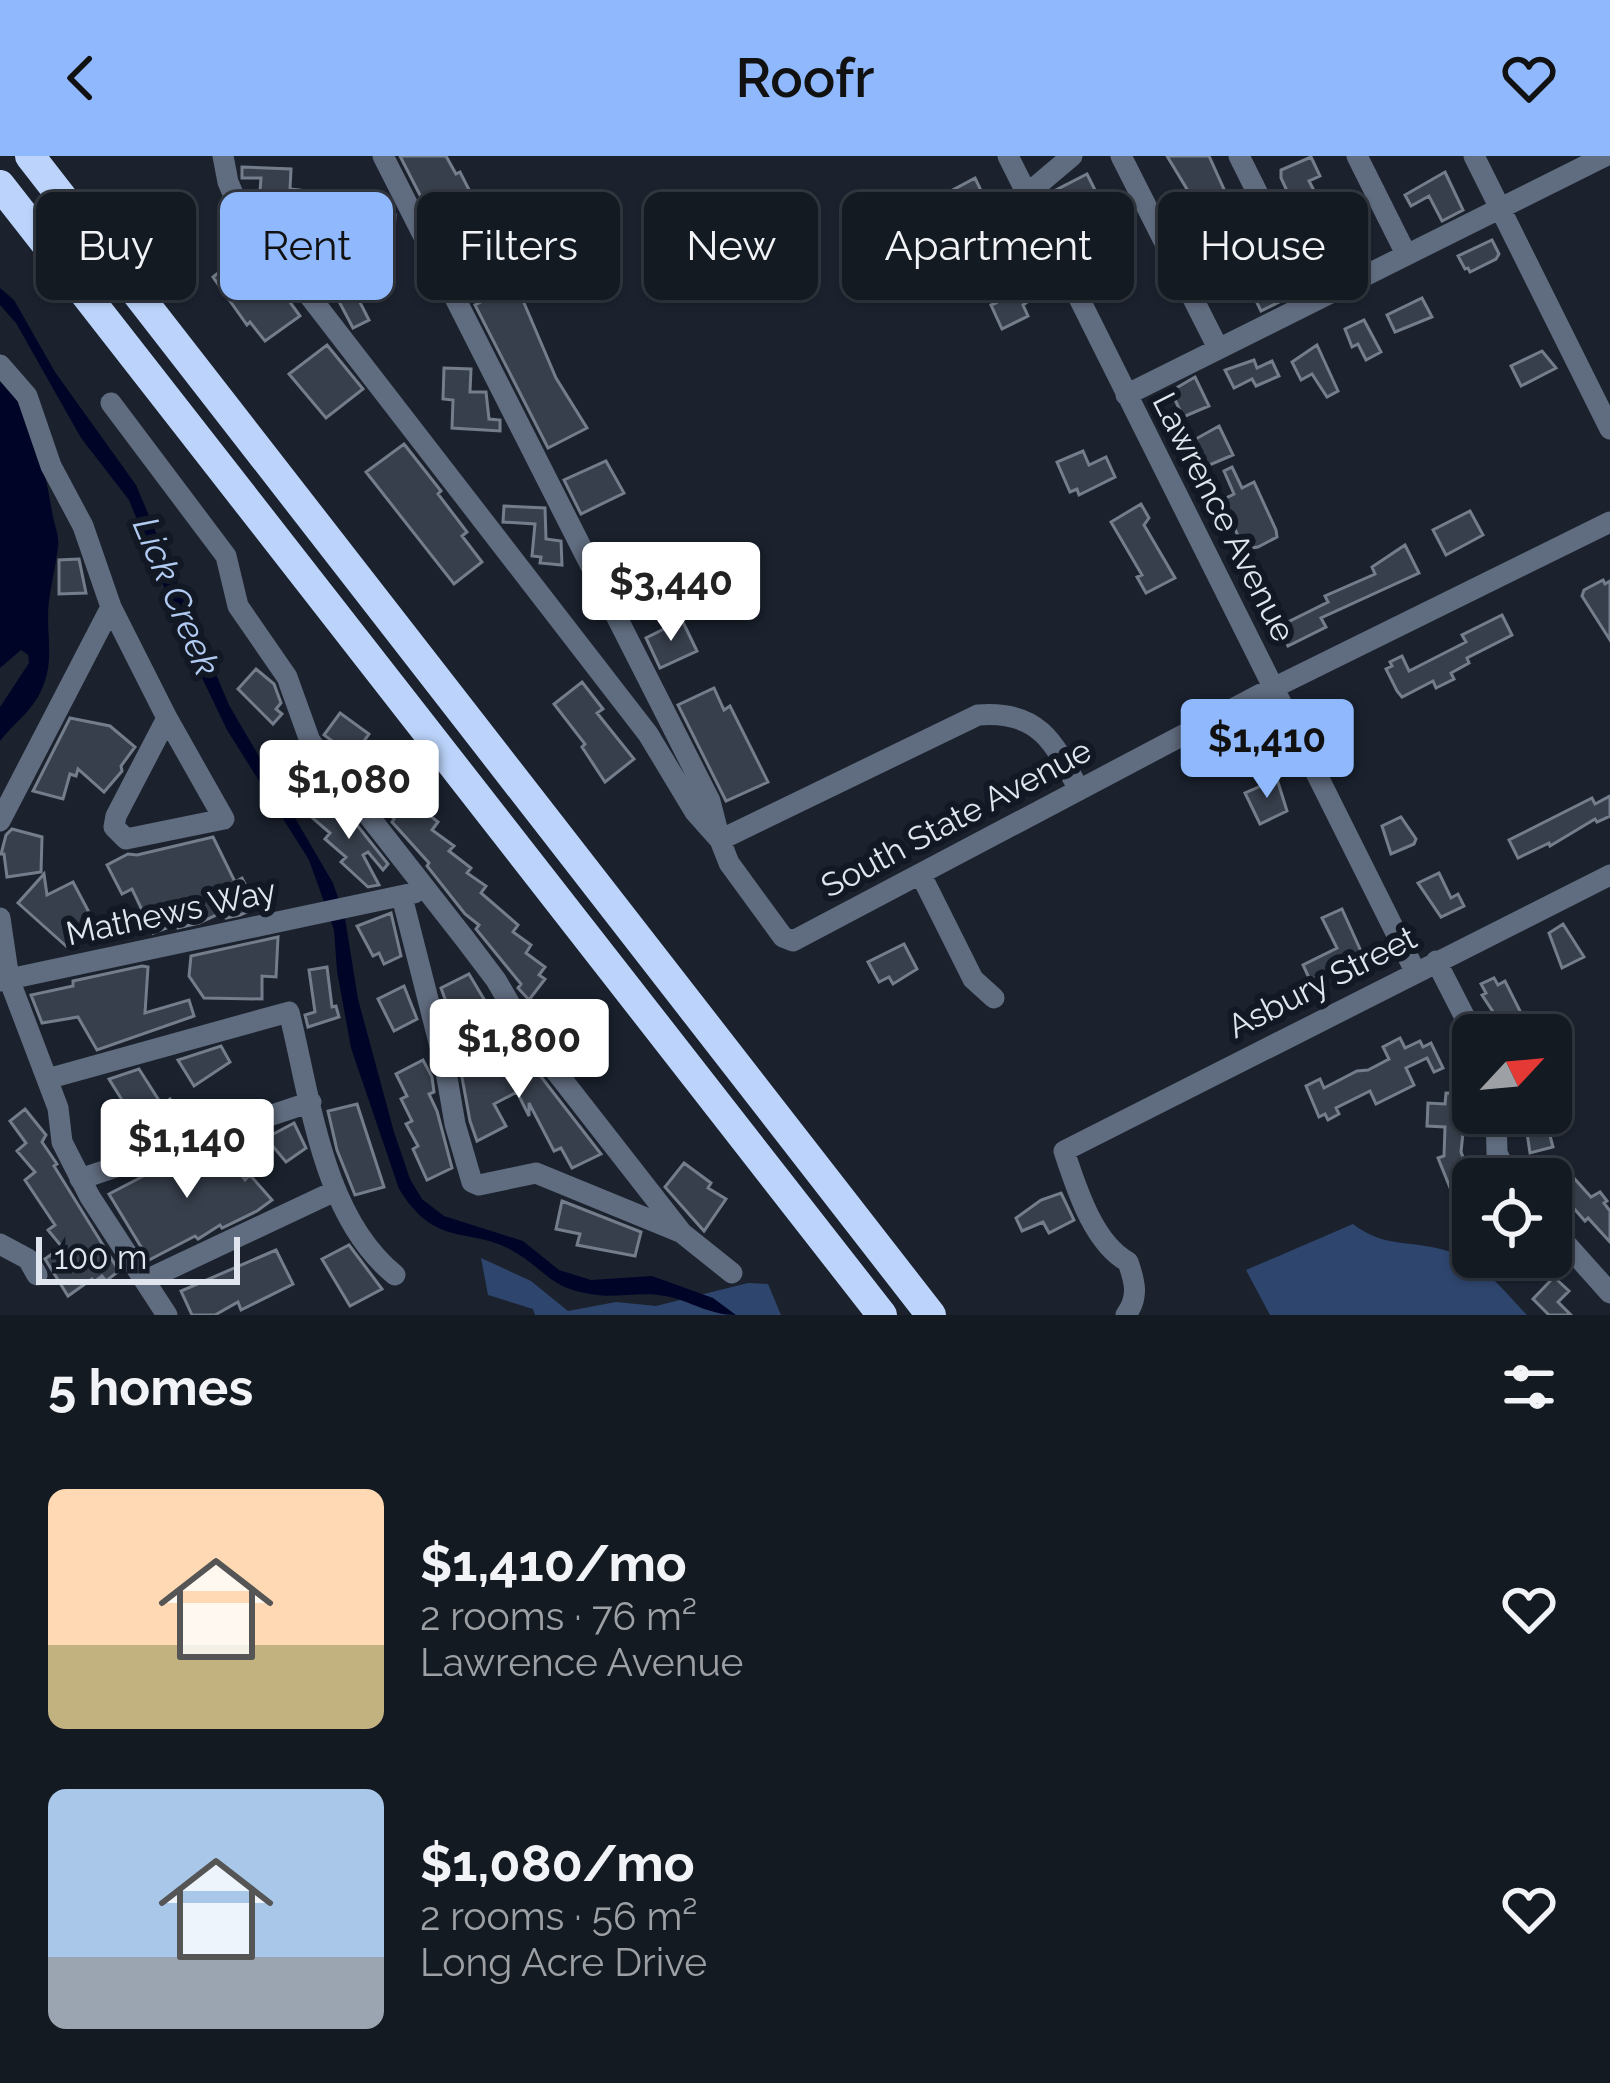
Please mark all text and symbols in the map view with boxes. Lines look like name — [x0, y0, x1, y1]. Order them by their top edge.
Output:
icon: back — [48, 45, 114, 111]
icon: heart — [1496, 45, 1562, 111]
text: Roofr — [736, 46, 874, 110]
chip: Buy — [36, 192, 196, 300]
chip: Rent — [220, 192, 393, 300]
chip: Filters — [417, 192, 620, 300]
chip: New — [644, 192, 818, 300]
chip: Apartment — [842, 192, 1134, 300]
chip: House — [1158, 192, 1368, 300]
street label: Lawrence Avenue — [1144, 386, 1304, 648]
water label: Lick Creek — [125, 510, 229, 682]
pin: $3,440 — [573, 542, 769, 644]
text: $3,440 — [609, 558, 733, 604]
pin: $1,410 — [1169, 699, 1365, 801]
text: $1,410 — [1208, 715, 1326, 761]
street label: South State Avenue — [814, 730, 1098, 906]
pin: $1,080 — [251, 740, 447, 842]
text: $1,080 — [287, 756, 411, 802]
street label: Mathews Way — [62, 871, 280, 953]
street label: Asbury Street — [1221, 918, 1423, 1046]
pin: $1,800 — [421, 999, 617, 1101]
north arrow — [1452, 1014, 1572, 1134]
map controls — [1452, 1014, 1572, 1278]
text: $1,800 — [457, 1015, 581, 1061]
pin: $1,140 — [89, 1099, 285, 1201]
text: $1,140 — [128, 1115, 246, 1161]
button: locate — [1452, 1158, 1572, 1278]
scale bar — [36, 1231, 240, 1284]
text: 100 m — [54, 1238, 147, 1277]
icon: filters — [1496, 1354, 1562, 1420]
text: 5 homes — [48, 1357, 253, 1417]
text: $1,410/mo — [420, 1533, 687, 1593]
icon: home — [144, 1537, 288, 1681]
icon: heart — [1496, 1576, 1562, 1642]
text: 2 rooms · 76 m² — [420, 1593, 697, 1639]
text: Lawrence Avenue — [420, 1639, 743, 1685]
text: $1,080/mo — [420, 1833, 695, 1893]
icon: home — [144, 1837, 288, 1981]
icon: heart — [1496, 1876, 1562, 1942]
text: 2 rooms · 56 m² — [420, 1893, 697, 1939]
text: Long Acre Drive — [420, 1939, 707, 1985]

